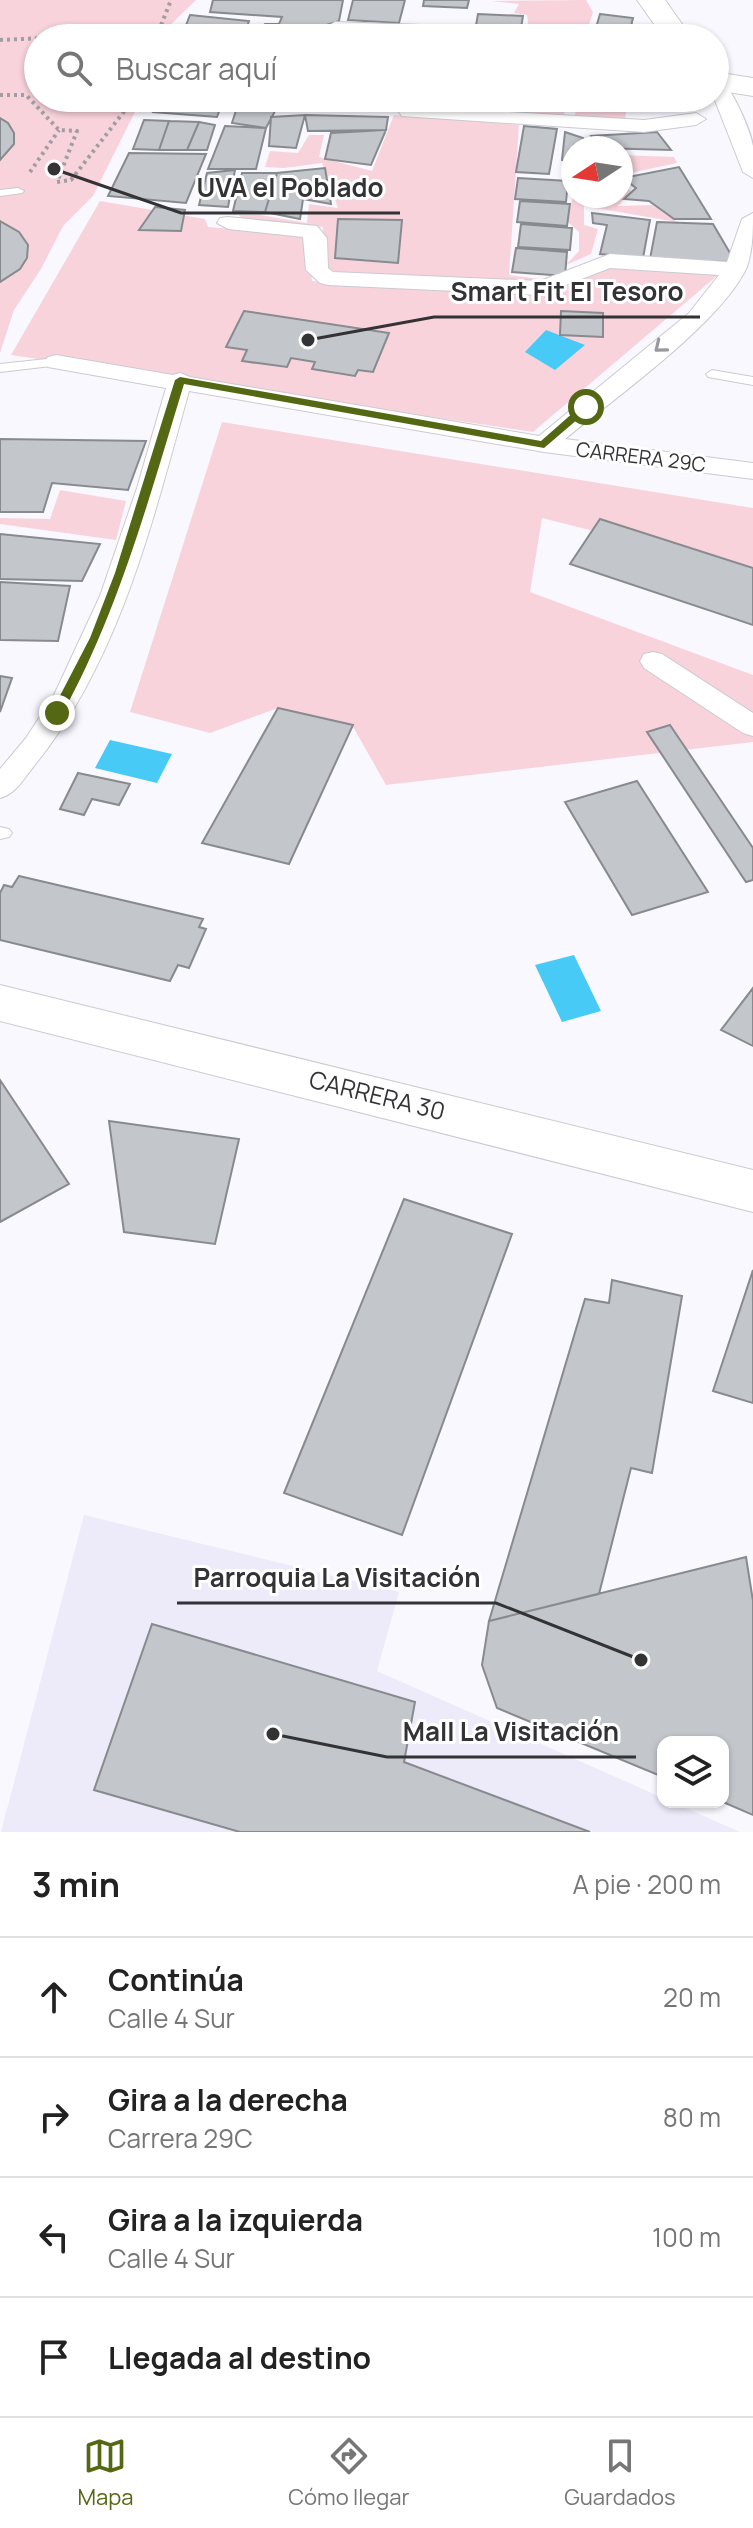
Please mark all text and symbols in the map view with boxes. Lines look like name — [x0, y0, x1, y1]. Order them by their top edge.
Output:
search box — [24, 24, 729, 112]
icon: search — [52, 46, 96, 90]
text: Buscar aquí — [116, 48, 277, 89]
north arrow — [561, 136, 633, 208]
callout: UVA el Poblado — [181, 163, 400, 213]
text: UVA el Poblado — [196, 169, 384, 205]
callout: Smart Fit El Tesoro — [434, 267, 700, 317]
text: Smart Fit El Tesoro — [450, 273, 684, 309]
one-way arrow — [655, 337, 670, 352]
route start — [568, 389, 604, 425]
street label: CARRERA 29C — [575, 435, 708, 478]
route end — [39, 695, 75, 731]
street label: CARRERA 30 — [306, 1062, 449, 1127]
callout: Parroquia La Visitación — [177, 1553, 496, 1603]
text: Parroquia La Visitación — [194, 1559, 480, 1595]
callout: Mall La Visitación — [387, 1707, 636, 1757]
text: Mall La Visitación — [403, 1713, 619, 1749]
map controls — [657, 1736, 729, 1808]
button: layers — [657, 1736, 729, 1808]
text: 3 min — [32, 1861, 120, 1907]
text: A pie · 200 m — [573, 1866, 721, 1902]
text: Continúa — [108, 1959, 244, 2000]
icon: ahead — [32, 1975, 76, 2019]
text: 20 m — [663, 1979, 721, 2015]
text: Calle 4 Sur — [108, 2000, 235, 2036]
text: Gira a la derecha — [108, 2079, 348, 2120]
icon: right — [32, 2095, 76, 2139]
text: 80 m — [663, 2099, 721, 2135]
text: Carrera 29C — [108, 2120, 253, 2156]
text: Gira a la izquierda — [108, 2199, 363, 2240]
icon: left — [32, 2215, 76, 2259]
text: 100 m — [652, 2219, 721, 2255]
text: Calle 4 Sur — [108, 2240, 235, 2276]
icon: arrive — [32, 2335, 76, 2379]
text: Llegada al destino — [108, 2337, 371, 2378]
tab: Mapa — [77, 2434, 133, 2512]
tab: Cómo llegar — [288, 2434, 409, 2512]
tab: Guardados — [564, 2434, 676, 2512]

